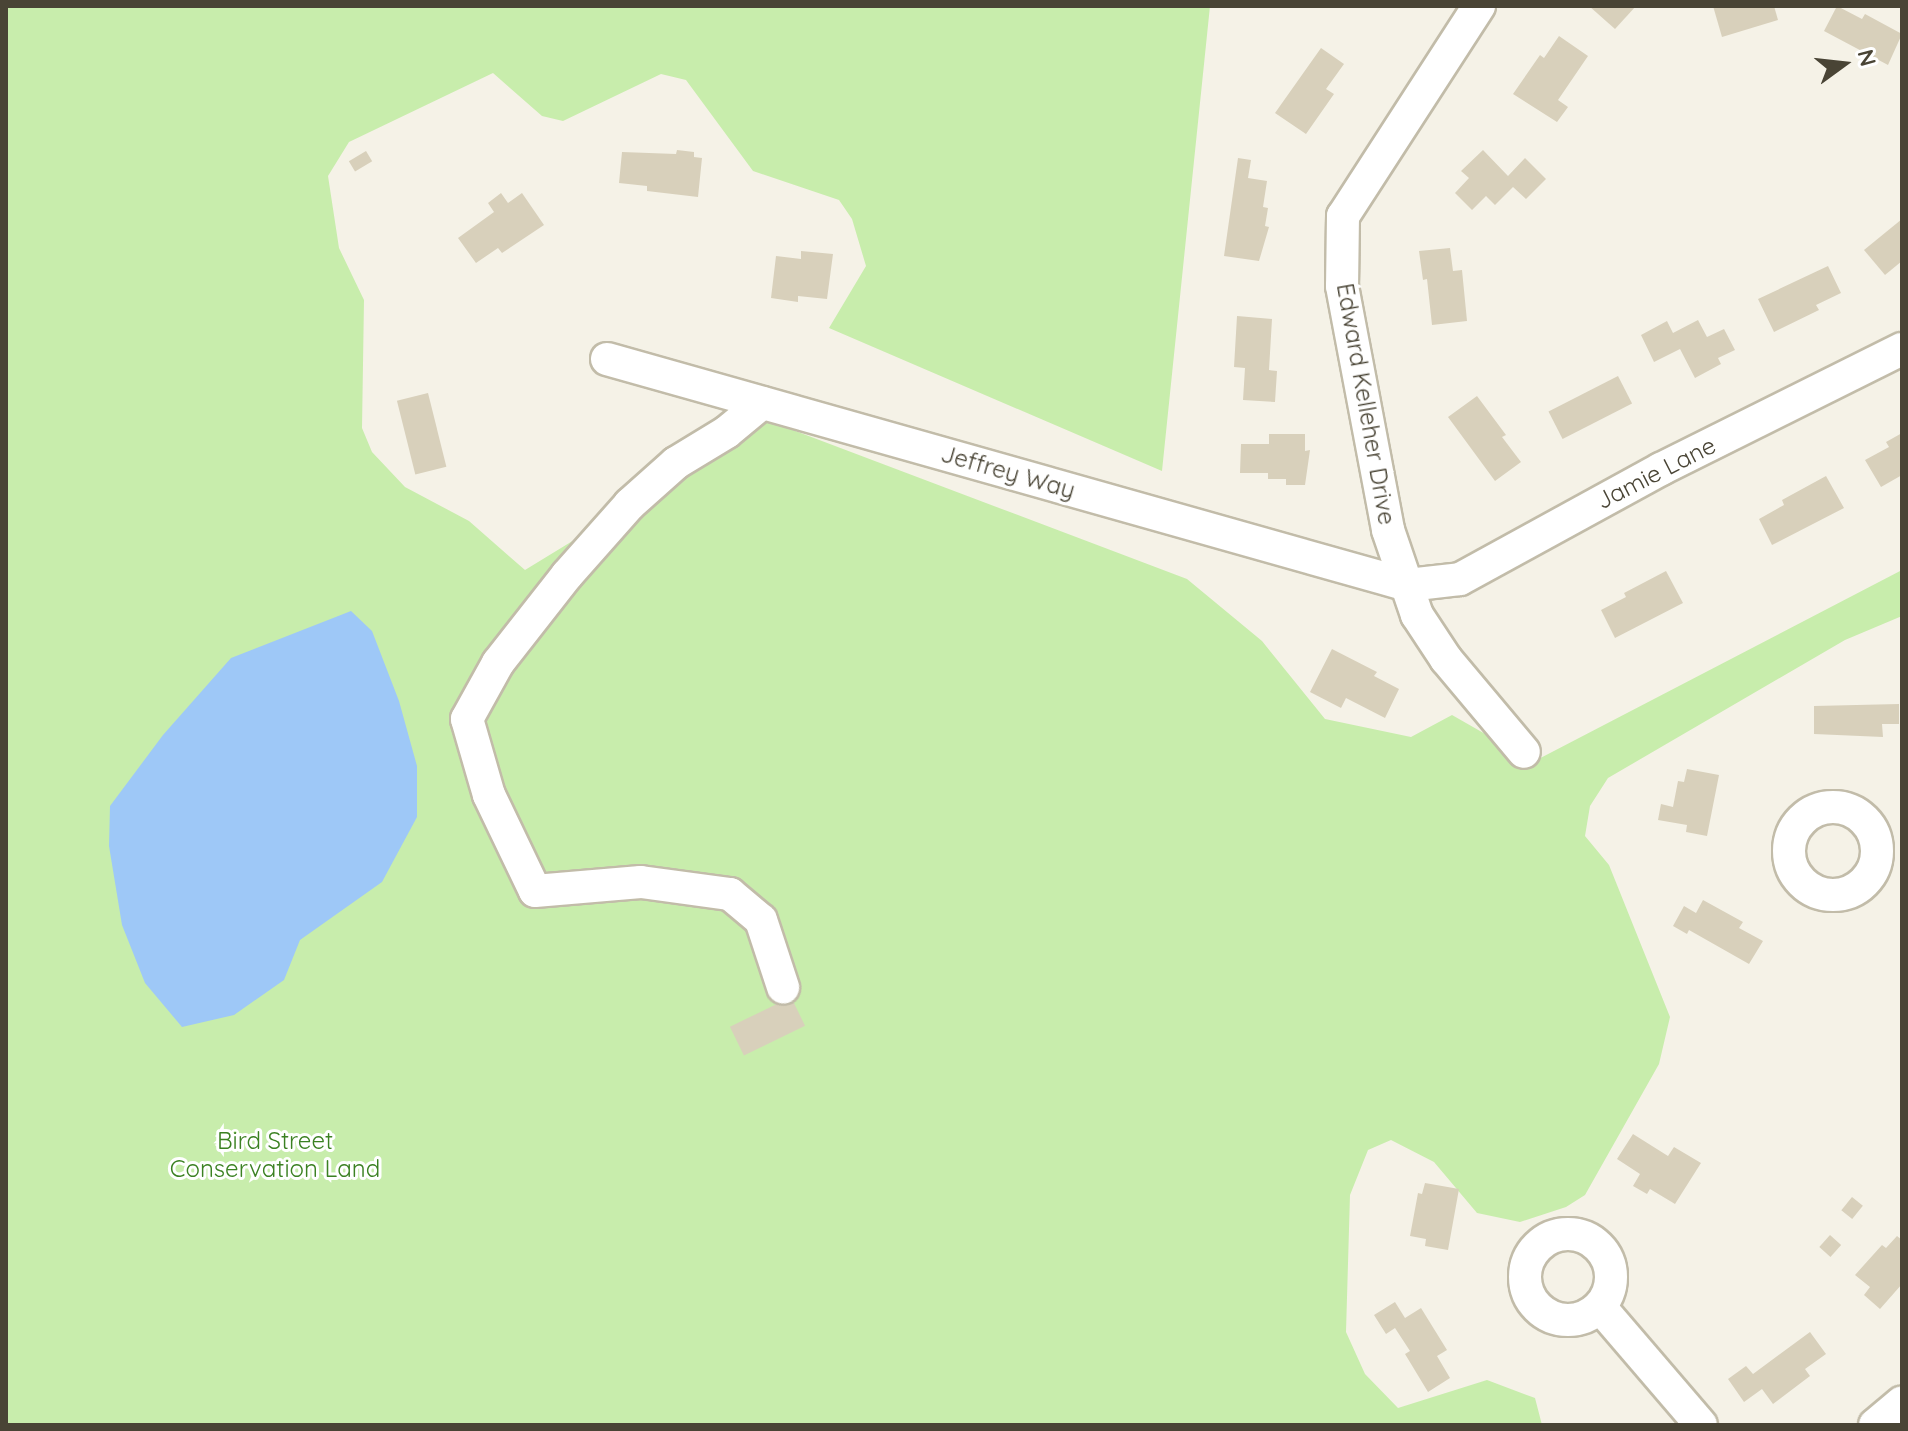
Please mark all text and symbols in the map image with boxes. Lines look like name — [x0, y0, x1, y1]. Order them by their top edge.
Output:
north arrow — [1804, 24, 1884, 104]
text: N — [1852, 46, 1883, 69]
street label: Edward Kelleher Drive — [1331, 281, 1401, 527]
street label: Jamie Lane — [1591, 431, 1721, 515]
street label: Jeffrey Way — [938, 439, 1078, 505]
park label: Bird Street Conservation Land — [170, 1127, 380, 1183]

